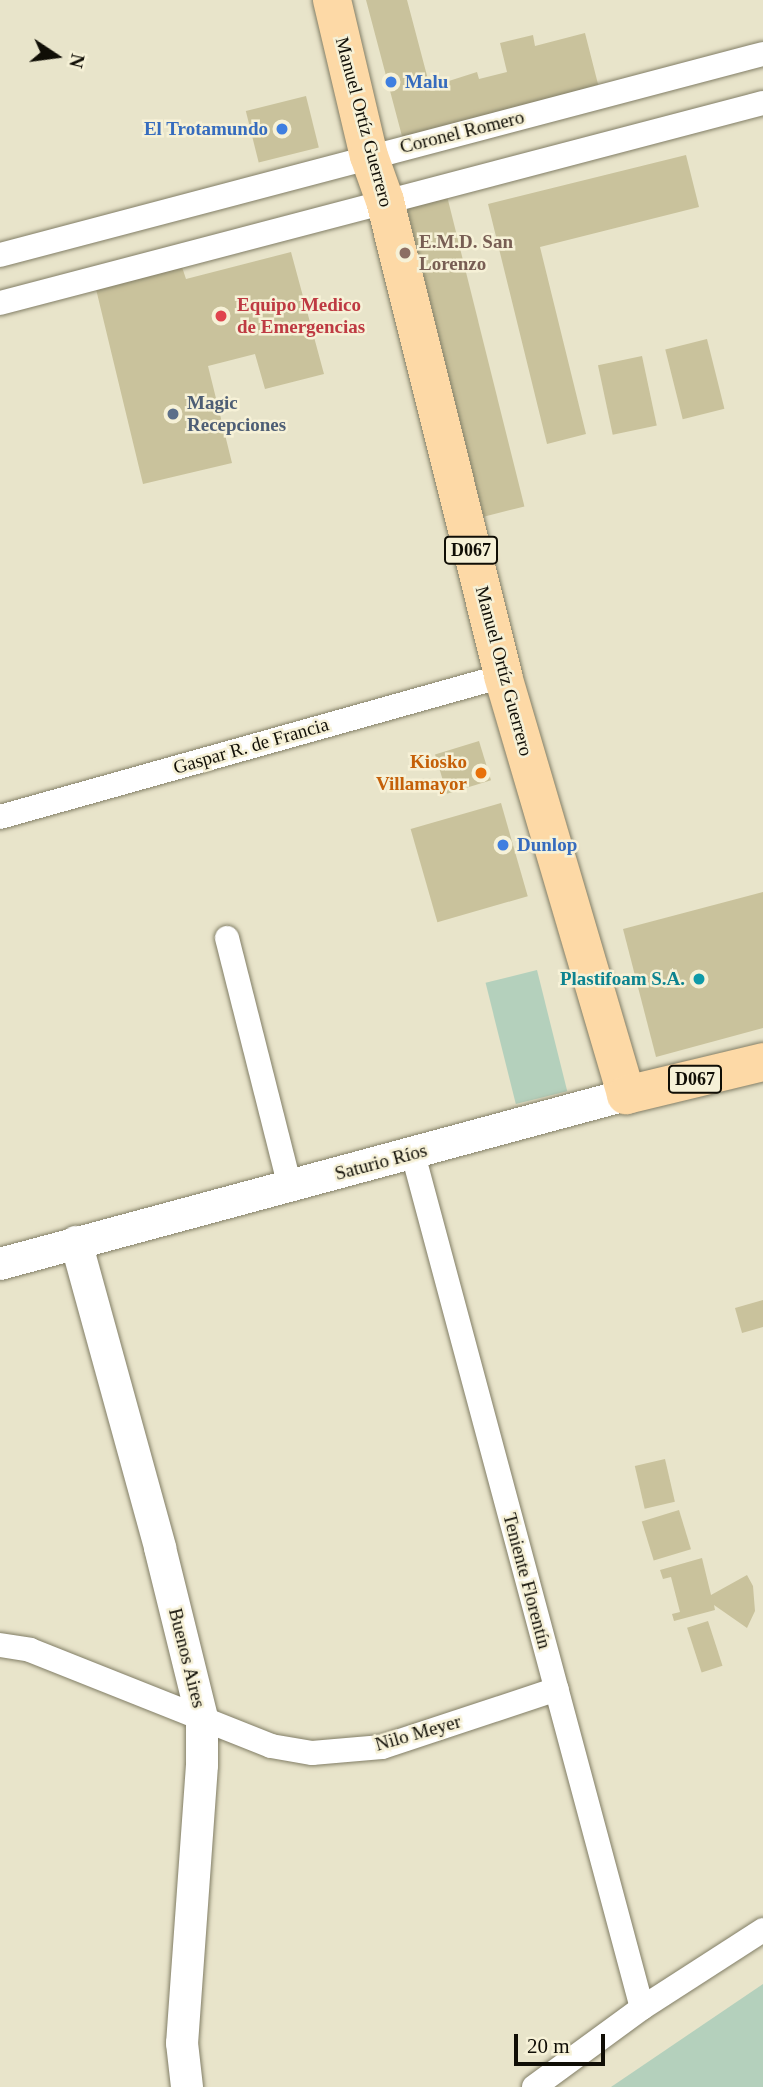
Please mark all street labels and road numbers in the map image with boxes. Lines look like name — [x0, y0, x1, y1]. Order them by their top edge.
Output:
street label: Manuel Ortíz Guerrero — [330, 34, 398, 210]
street label: Coronel Romero — [398, 106, 526, 158]
road number: D067 — [443, 536, 499, 564]
street label: Manuel Ortíz Guerrero — [470, 583, 538, 759]
street label: Gaspar R. de Francia — [171, 713, 331, 779]
road number: D067 — [667, 1064, 723, 1094]
street label: Saturio Ríos — [332, 1139, 430, 1185]
street label: Teniente Florentín — [498, 1511, 556, 1651]
street label: Buenos Aires — [163, 1605, 211, 1711]
street label: Nilo Meyer — [373, 1710, 463, 1756]

